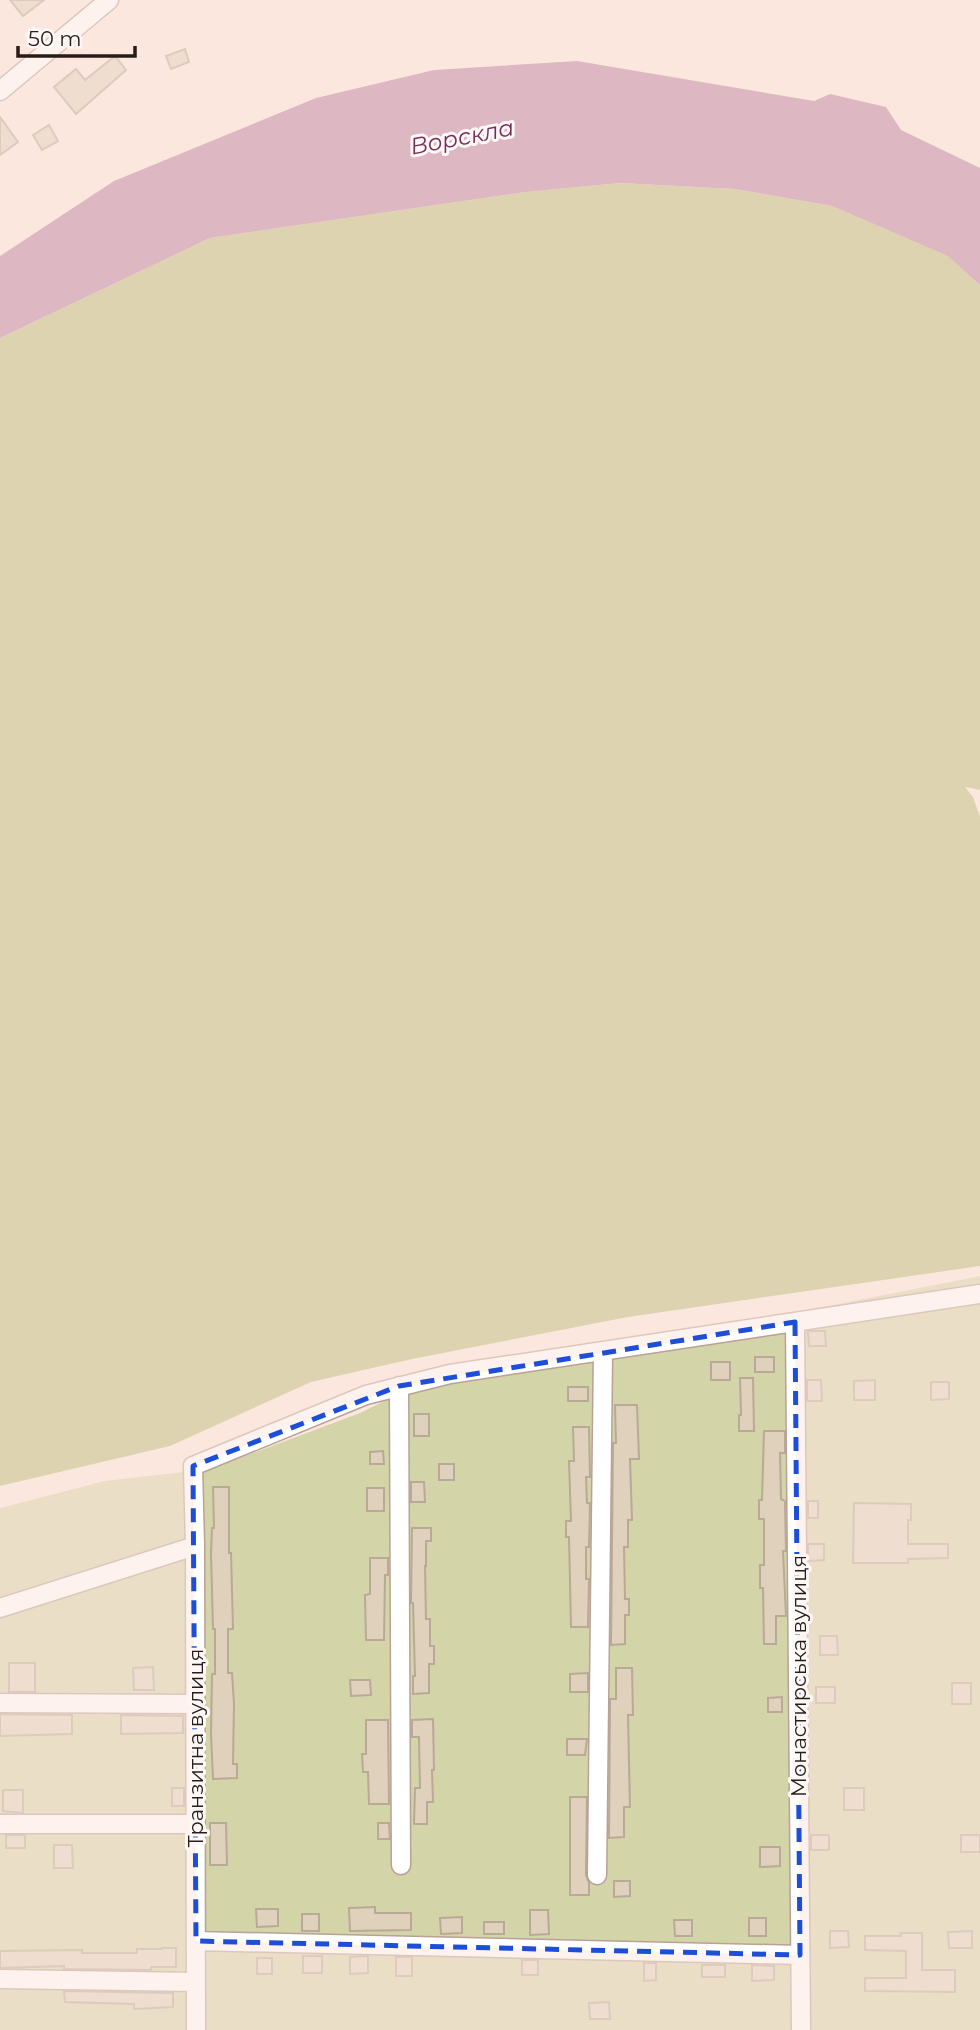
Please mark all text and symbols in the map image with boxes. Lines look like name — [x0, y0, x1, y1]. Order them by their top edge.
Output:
scale bar — [18, 14, 135, 58]
text: 50 m — [28, 26, 82, 51]
water label: Ворскла — [408, 113, 516, 161]
street label: Монастирська вулиця — [786, 1555, 811, 1797]
street label: Транзитна вулиця — [183, 1648, 208, 1848]

